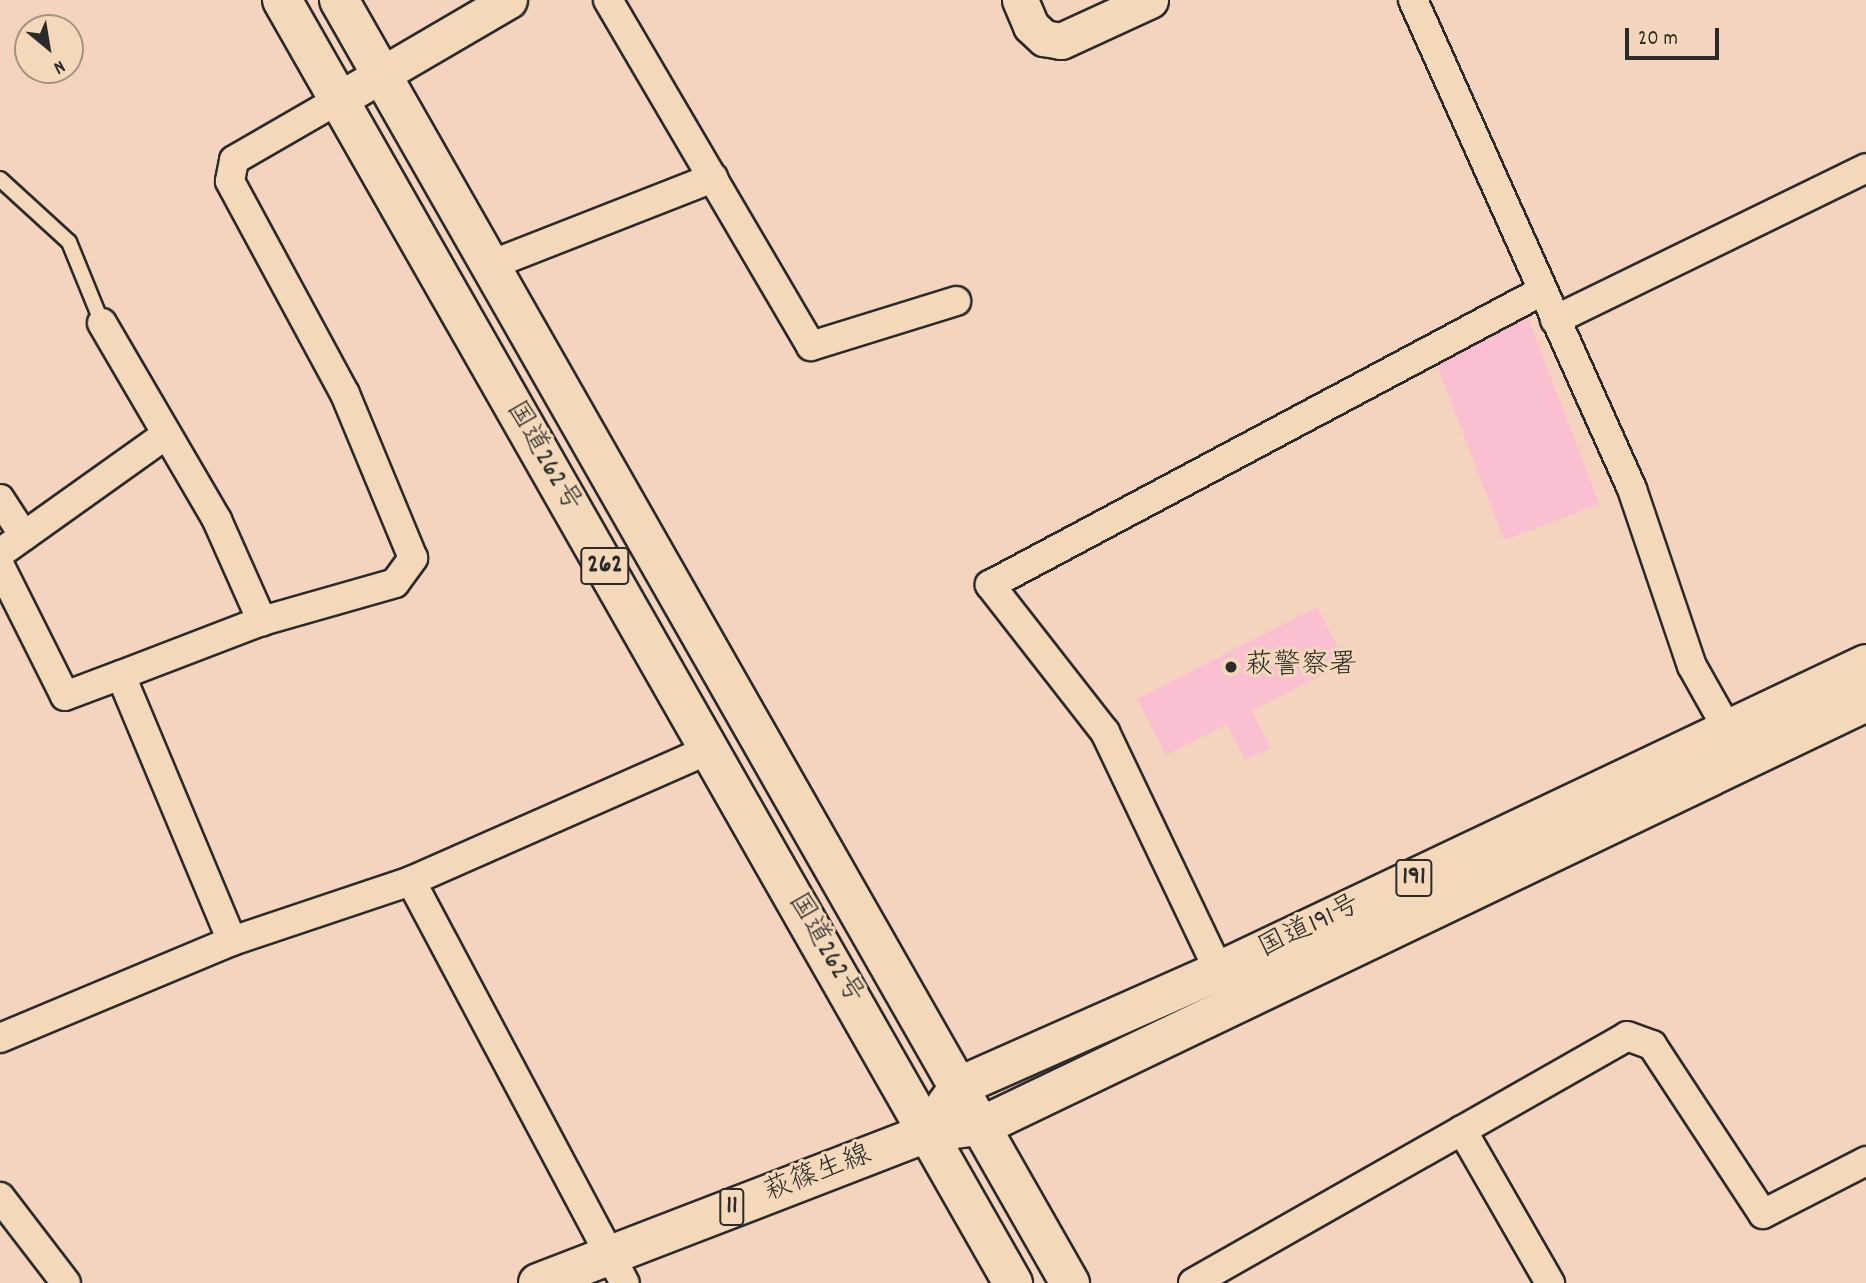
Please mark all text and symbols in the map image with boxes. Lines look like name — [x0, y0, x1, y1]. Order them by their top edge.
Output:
north arrow — [14, 14, 84, 84]
scale bar — [1628, 14, 1722, 58]
text: 20 m — [1638, 25, 1678, 55]
text: N — [48, 52, 70, 80]
street label: 国道262号 — [497, 396, 587, 518]
road number: 262 — [579, 544, 631, 588]
place label: 萩警察署 — [1245, 650, 1357, 684]
marker: 萩警察署 — [1223, 659, 1239, 675]
road number: 191 — [1395, 856, 1433, 900]
street label: 国道262号 — [779, 888, 869, 1010]
street label: 国道191号 — [1254, 889, 1366, 967]
street label: 萩篠生線 — [760, 1139, 876, 1211]
road number: 11 — [718, 1184, 746, 1230]

